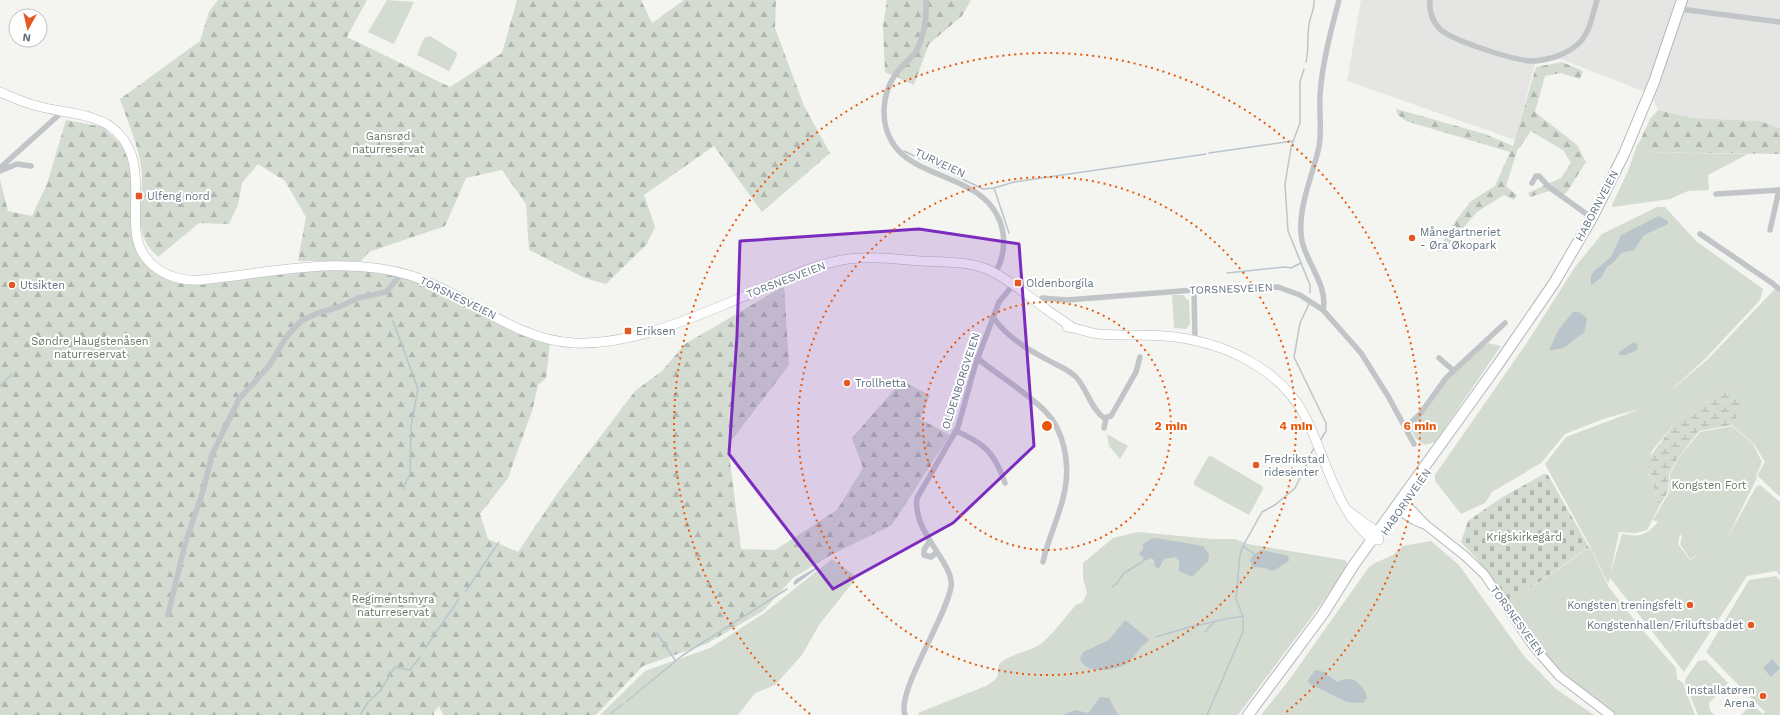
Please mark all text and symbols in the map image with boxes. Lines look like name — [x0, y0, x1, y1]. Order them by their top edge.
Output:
north arrow — [8, 8, 48, 48]
text: N — [22, 30, 32, 44]
park label: Gansrød naturreservat — [352, 130, 424, 156]
street label: TURVEIEN — [913, 146, 967, 180]
street label: HABORNVEIEN — [1573, 168, 1621, 244]
place label: Ulfeng nord — [147, 190, 210, 203]
marker: Ulfeng nord — [134, 191, 144, 201]
place label: Månegartneriet - Øra Økopark — [1420, 226, 1501, 252]
marker: Månegartneriet - Øra Økopark — [1407, 233, 1417, 243]
street label: TORSNESVEIEN — [745, 259, 827, 301]
street label: TORSNESVEIEN — [418, 274, 498, 322]
place label: Oldenborgila — [1026, 277, 1094, 290]
marker: Oldenborgila — [1013, 278, 1023, 288]
place label: Utsikten — [20, 279, 65, 292]
marker: Utsikten — [7, 280, 17, 290]
street label: TORSNESVEIEN — [1189, 281, 1273, 297]
place label: Eriksen — [636, 325, 676, 338]
marker: Eriksen — [623, 326, 633, 336]
street label: OLDENBORGVEIEN — [939, 331, 983, 431]
park label: Søndre Haugstenåsen naturreservat — [31, 335, 149, 361]
place label: Trollhetta — [855, 377, 906, 390]
marker: Trollhetta — [842, 378, 852, 388]
centre of rings — [1040, 419, 1054, 433]
text: 2 min — [1155, 419, 1187, 433]
text: 4 min — [1279, 419, 1313, 433]
text: 6 min — [1403, 419, 1437, 433]
place label: Fredrikstad ridesenter — [1264, 453, 1325, 479]
marker: Fredrikstad ridesenter — [1251, 460, 1261, 470]
street label: HABORNVEIEN — [1378, 466, 1434, 538]
park label: Kongsten Fort — [1672, 479, 1747, 492]
park label: Krigskirkegård — [1486, 531, 1562, 544]
street label: TORSNESVEIEN — [1487, 583, 1547, 659]
park label: Regimentsmyra naturreservat — [352, 593, 434, 619]
place label: Kongsten treningsfelt — [1567, 599, 1682, 612]
marker: Kongsten treningsfelt — [1685, 600, 1695, 610]
place label: Kongstenhallen/Friluftsbadet — [1587, 619, 1743, 632]
marker: Kongstenhallen/Friluftsbadet — [1746, 620, 1756, 630]
place label: Installatøren Arena — [1687, 684, 1755, 710]
marker: Installatøren Arena — [1758, 691, 1768, 701]

